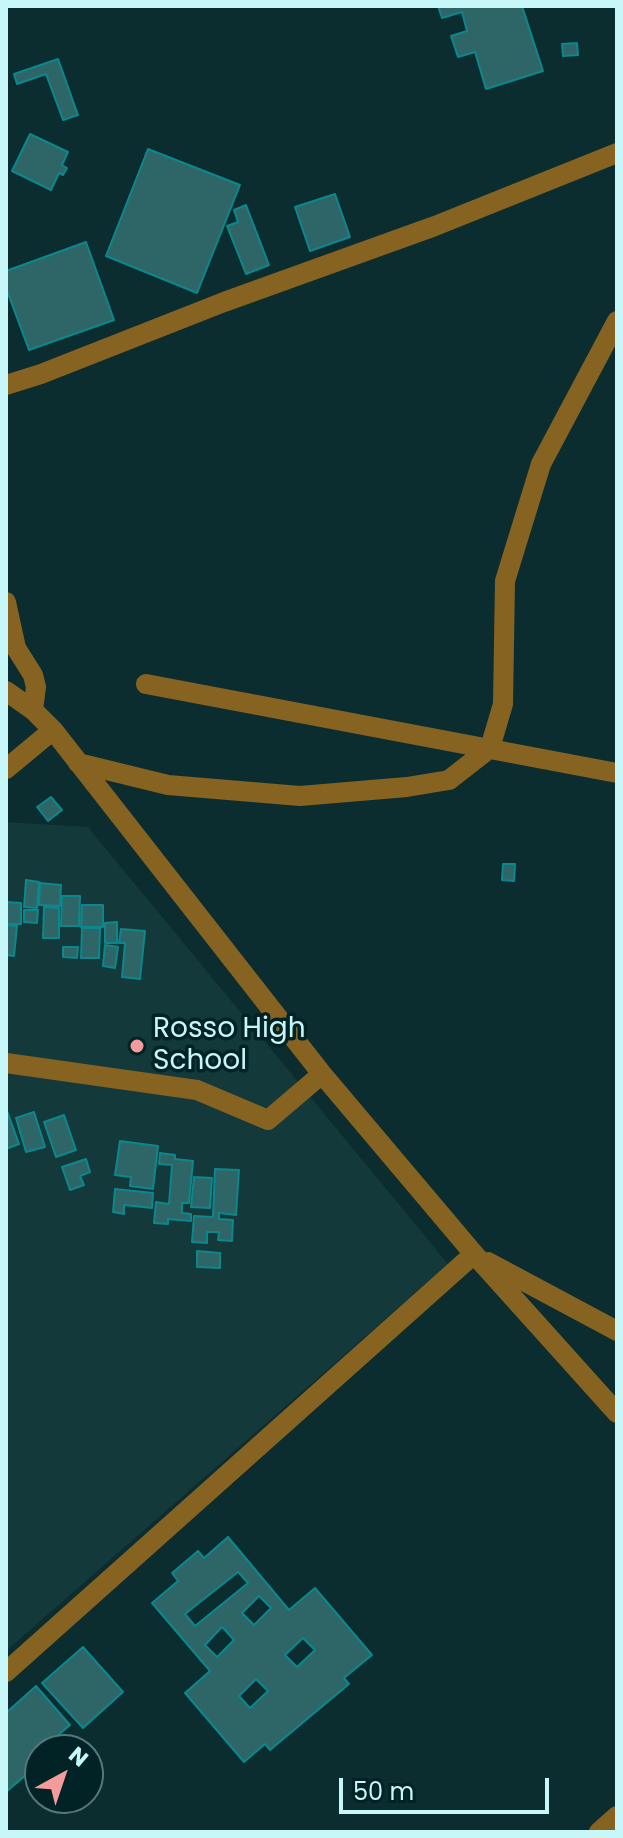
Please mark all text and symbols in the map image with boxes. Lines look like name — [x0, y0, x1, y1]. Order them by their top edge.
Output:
place label: Rosso High School — [153, 1013, 306, 1079]
marker: Rosso High School — [128, 1037, 146, 1055]
north arrow — [24, 1734, 104, 1814]
text: N — [62, 1740, 95, 1774]
scale bar — [343, 1762, 553, 1812]
text: 50 m — [353, 1775, 414, 1808]

